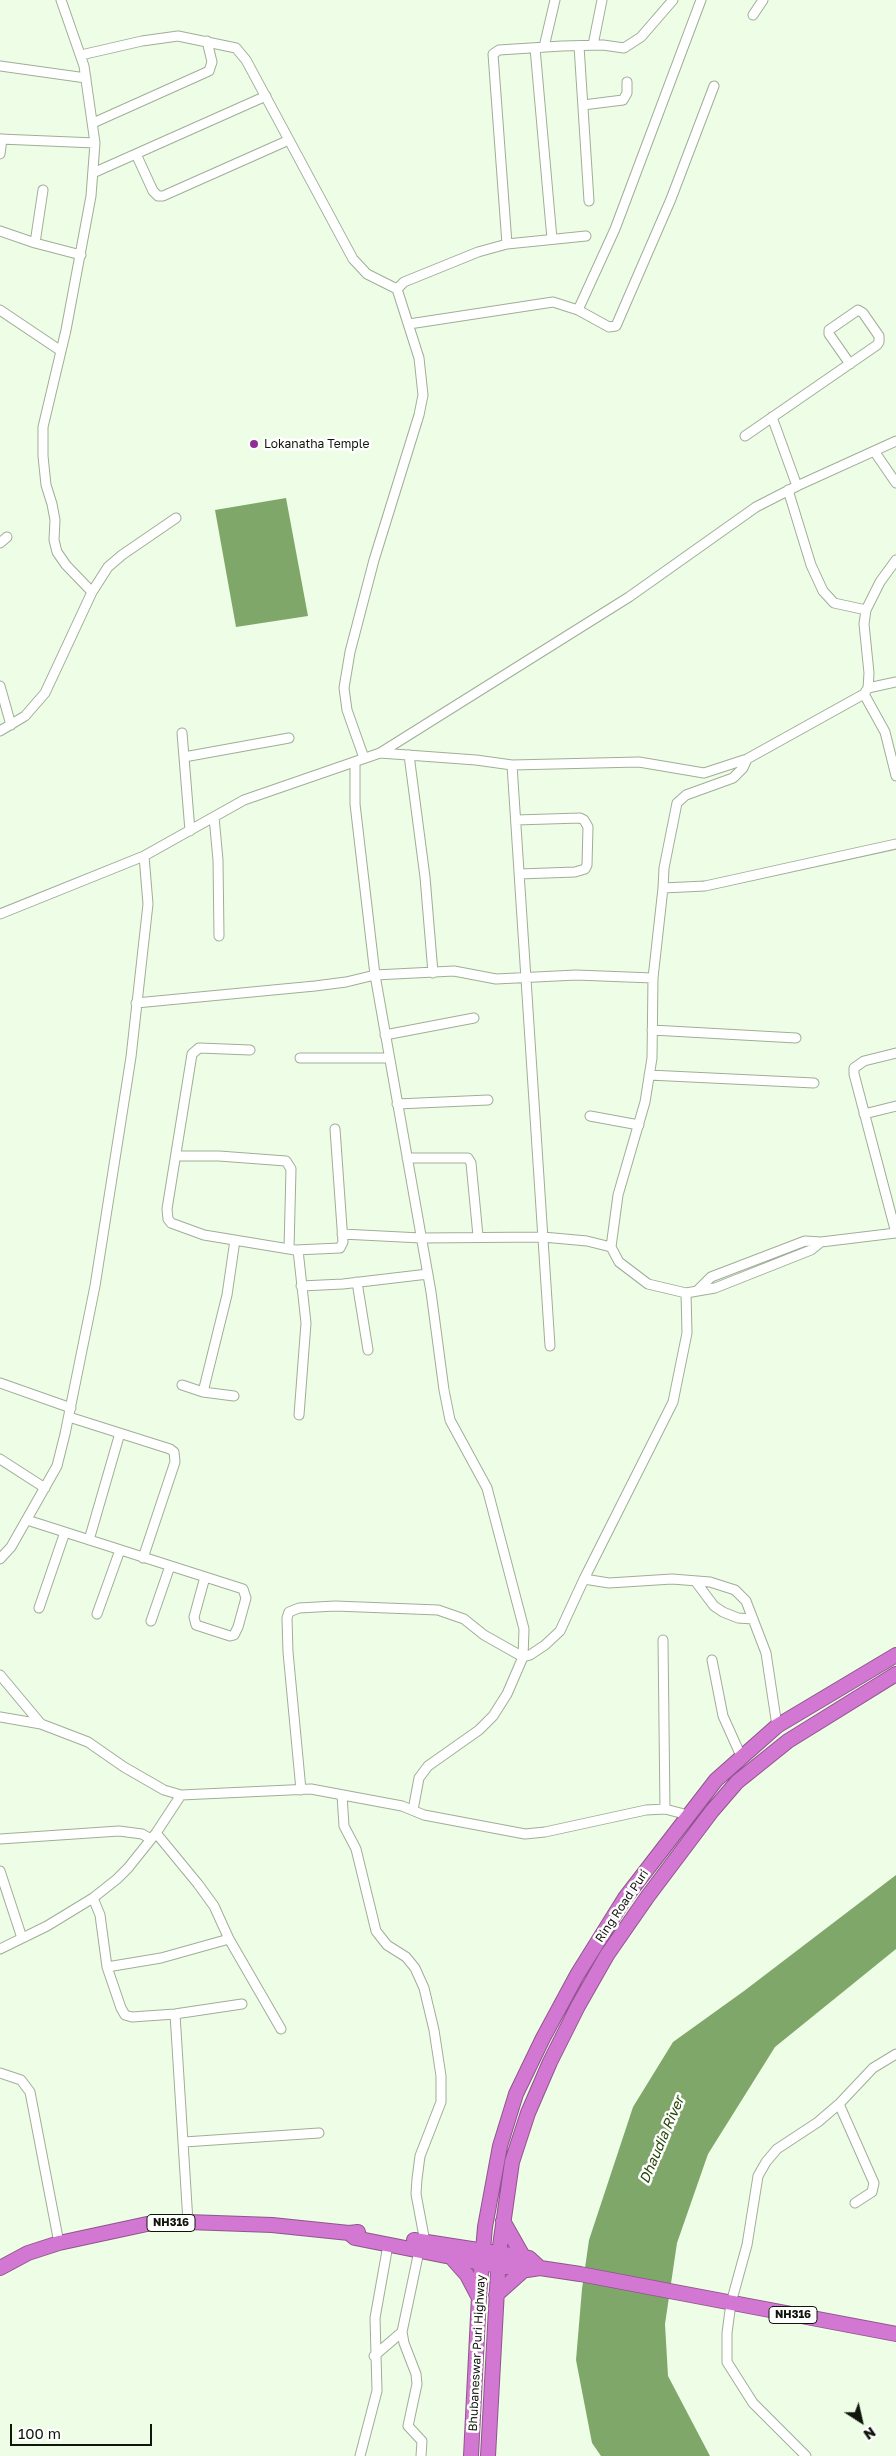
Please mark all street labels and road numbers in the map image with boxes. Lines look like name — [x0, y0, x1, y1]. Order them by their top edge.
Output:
street label: Ring Road Puri — [592, 1867, 652, 1945]
road number: NH316 — [147, 2214, 195, 2232]
street label: Bhubaneswar Puri Highway — [466, 2274, 488, 2432]
road number: NH316 — [769, 2306, 817, 2324]

